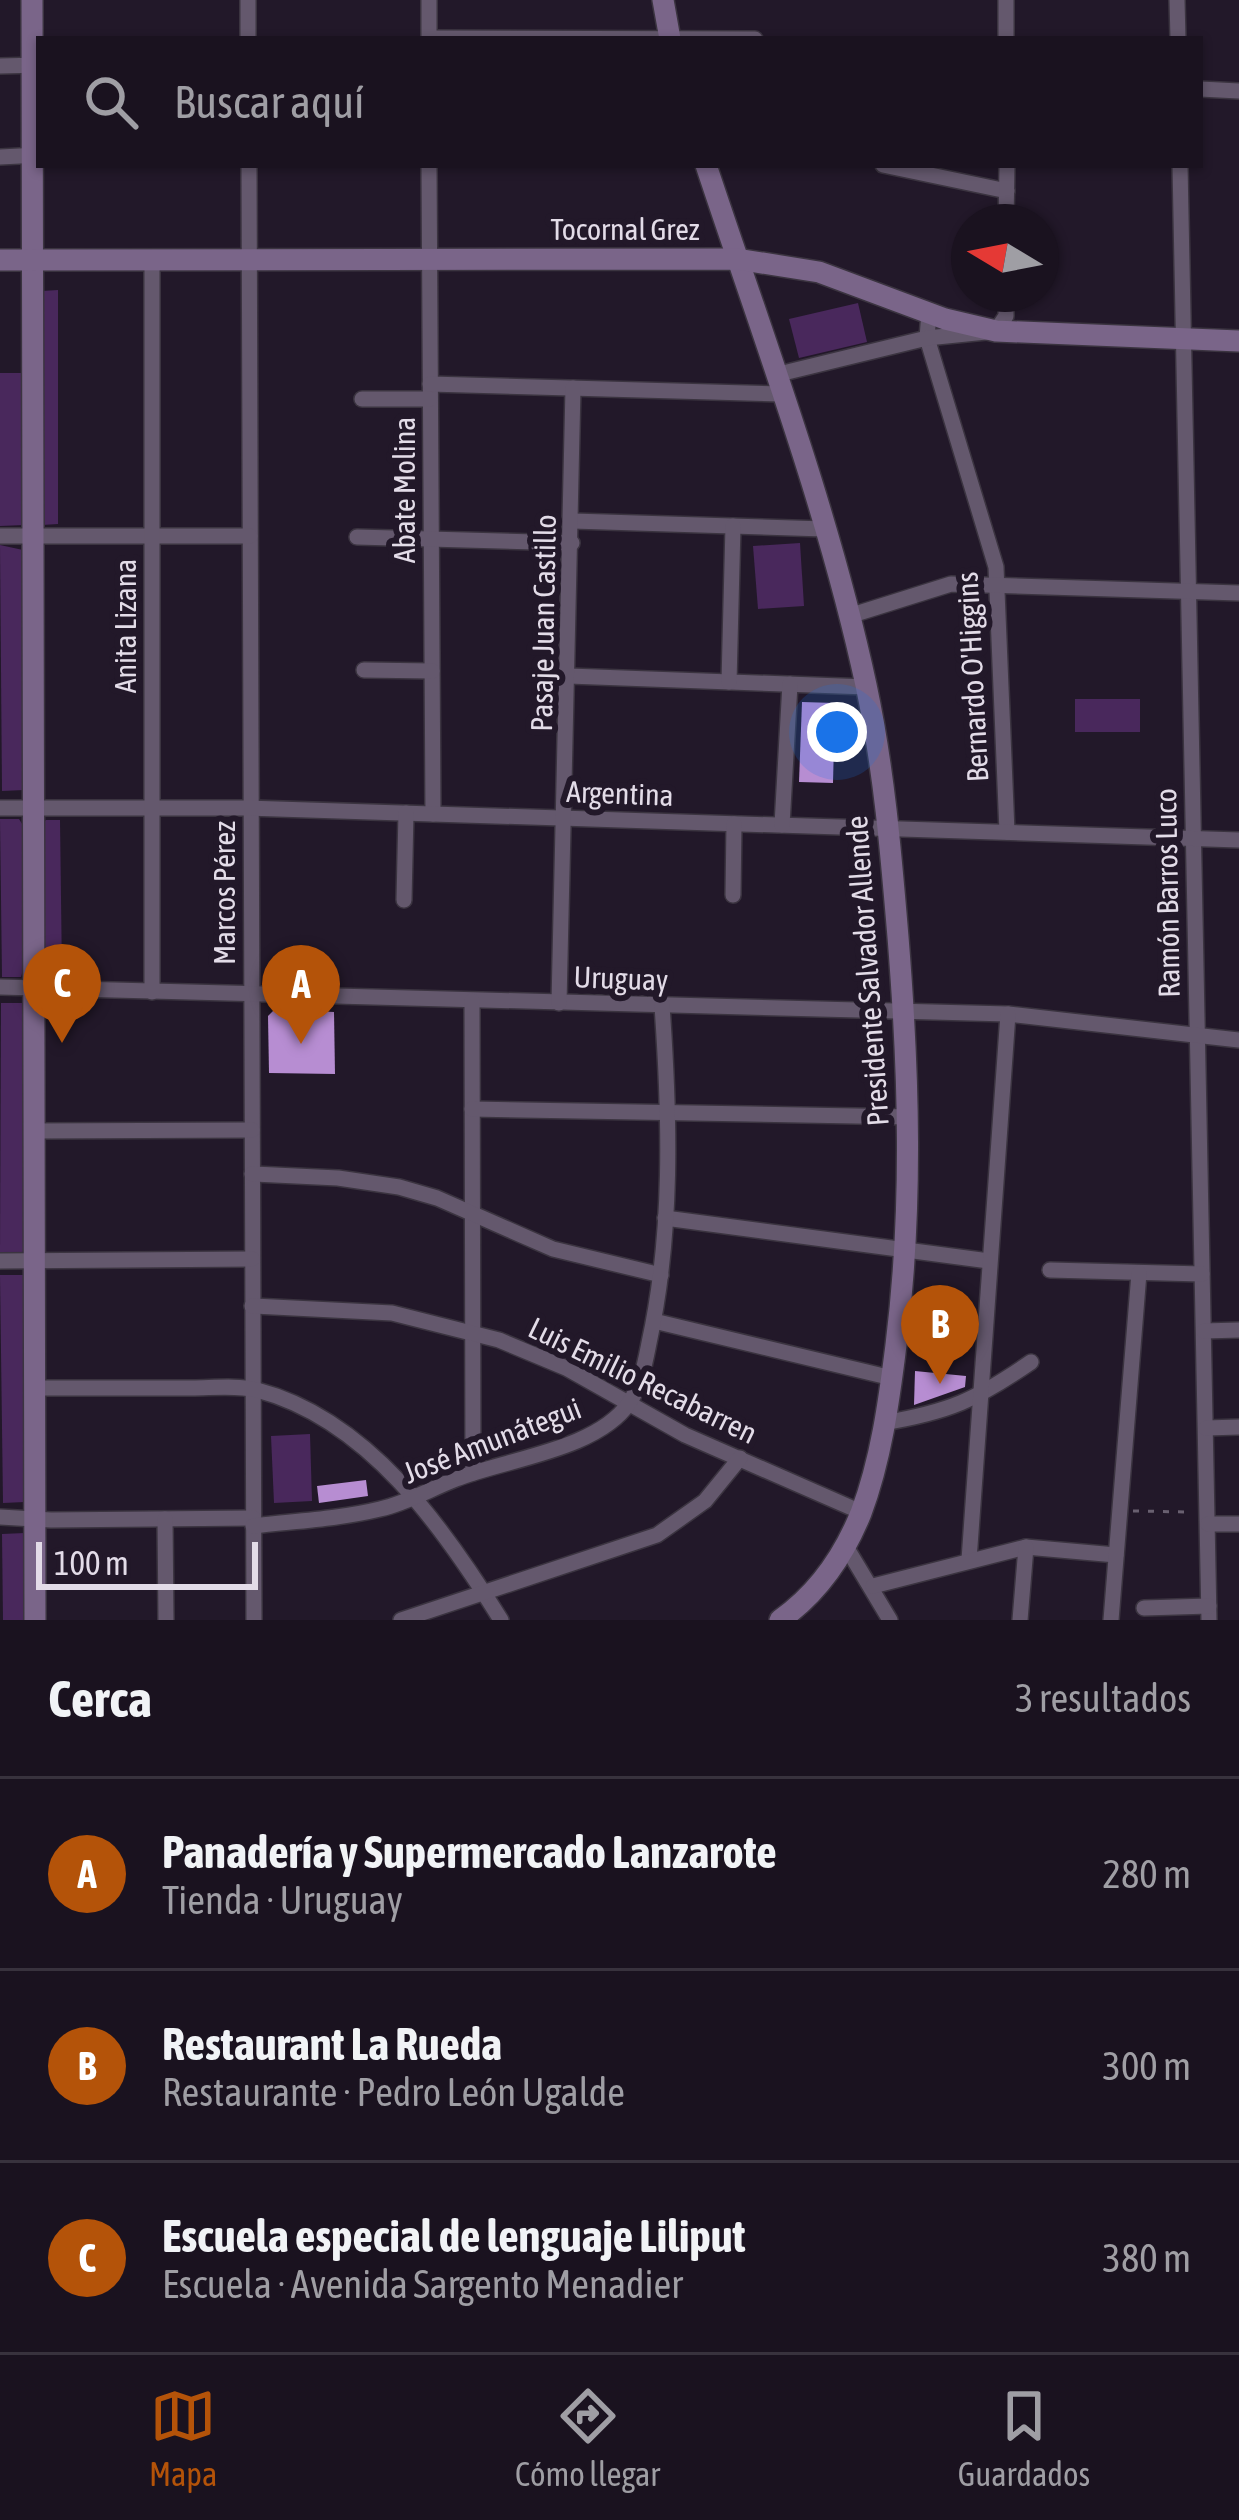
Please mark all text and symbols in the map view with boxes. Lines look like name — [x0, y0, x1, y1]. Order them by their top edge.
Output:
search box — [36, 36, 1203, 168]
icon: search — [78, 69, 144, 135]
text: Buscar aquí — [174, 76, 364, 128]
north arrow — [951, 204, 1059, 312]
street label: Tocornal Grez — [550, 212, 700, 246]
street label: Abate Molina — [387, 417, 421, 563]
street label: Pasaje Juan Castillo — [524, 514, 562, 732]
street label: Anita Lizana — [108, 559, 142, 693]
street label: Bernardo O'Higgins — [950, 571, 994, 783]
your location — [807, 702, 867, 762]
street label: Argentina — [566, 774, 674, 812]
street label: Ramón Barros Luco — [1148, 788, 1186, 998]
street label: Presidente Salvador Allende — [839, 815, 895, 1127]
street label: Marcos Pérez — [207, 821, 241, 965]
pin: C — [23, 944, 101, 1043]
pin: A — [262, 945, 340, 1044]
street label: Uruguay — [573, 959, 669, 997]
pin: B — [901, 1285, 979, 1384]
street label: Luis Emilio Recabarren — [523, 1310, 763, 1450]
street label: José Amunátegui — [398, 1391, 586, 1489]
scale bar — [36, 1536, 258, 1589]
text: 100 m — [54, 1544, 129, 1582]
text: Cerca — [48, 1669, 152, 1728]
text: 3 resultados — [1015, 1676, 1191, 1720]
text: Panadería y Supermercado Lanzarote — [162, 1826, 777, 1878]
text: A — [77, 1852, 97, 1896]
text: 280 m — [1103, 1852, 1191, 1896]
text: Tienda · Uruguay — [162, 1878, 403, 1922]
text: Restaurant La Rueda — [162, 2018, 502, 2070]
text: B — [78, 2044, 96, 2088]
text: 300 m — [1103, 2044, 1191, 2088]
text: Restaurante · Pedro León Ugalde — [162, 2070, 625, 2114]
text: Escuela especial de lenguaje Liliput — [162, 2210, 745, 2262]
text: C — [78, 2236, 96, 2280]
text: 380 m — [1103, 2236, 1191, 2280]
text: Escuela · Avenida Sargento Menadier — [162, 2262, 683, 2306]
tab: Mapa — [149, 2383, 217, 2493]
tab: Cómo llegar — [515, 2383, 660, 2493]
tab: Guardados — [958, 2383, 1090, 2493]

